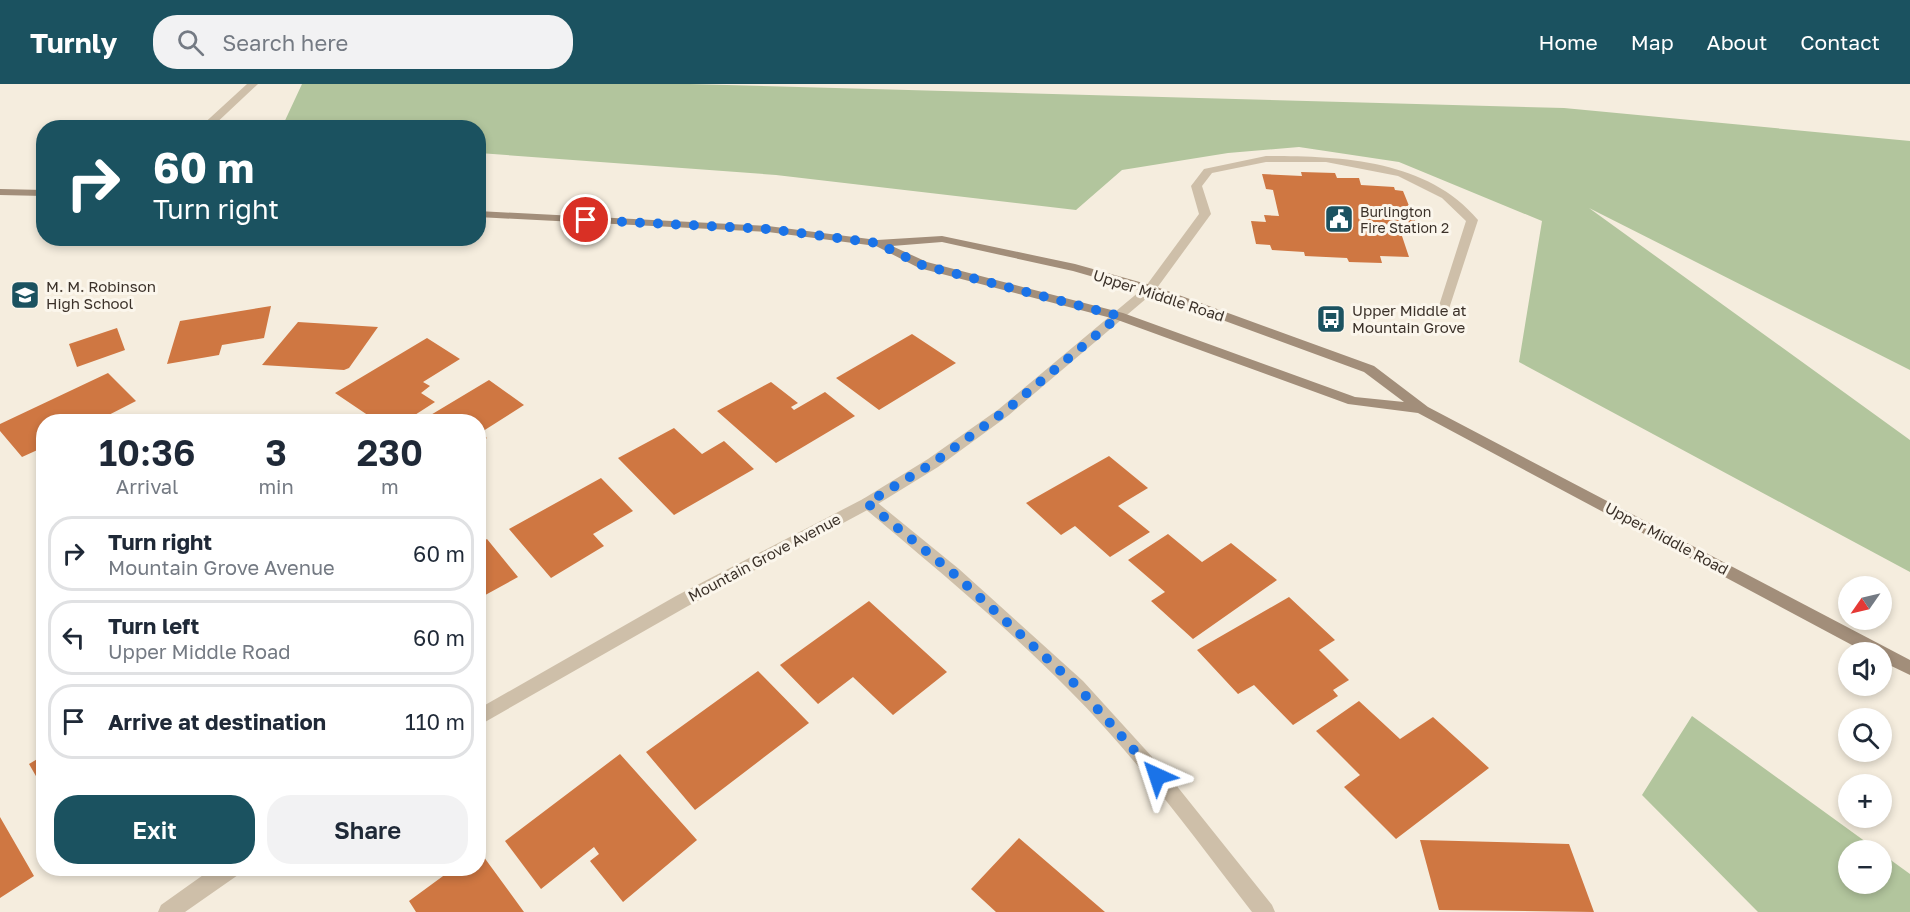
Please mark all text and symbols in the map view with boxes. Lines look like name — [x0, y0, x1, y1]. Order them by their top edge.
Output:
search box — [153, 15, 573, 69]
text: Turnly — [30, 26, 117, 59]
icon: search — [174, 26, 207, 59]
text: Search here — [222, 29, 348, 56]
text: Home — [1538, 29, 1598, 55]
text: Map — [1631, 29, 1674, 55]
text: About — [1707, 29, 1767, 55]
text: Contact — [1800, 29, 1880, 55]
text: 60 m — [153, 142, 254, 192]
icon: right — [54, 144, 132, 222]
text: Turn right — [153, 193, 279, 225]
pin — [560, 194, 611, 245]
icon: arrive — [569, 203, 602, 236]
public building icon: Burlington Fire Station 2 — [1323, 203, 1355, 235]
place label: Burlington Fire Station 2 — [1360, 203, 1449, 236]
street label: Upper Middle Road — [1091, 265, 1227, 325]
place label: M. M. Robinson High School — [46, 277, 156, 312]
school or university icon: M. M. Robinson High School — [9, 279, 41, 311]
place label: Upper Middle at Mountain Grove — [1352, 301, 1467, 336]
bus stop icon: Upper Middle at Mountain Grove — [1315, 303, 1347, 335]
text: 10:36 — [99, 431, 195, 474]
text: 3 — [265, 431, 287, 474]
text: 230 — [357, 431, 423, 474]
text: Arrival — [116, 474, 179, 498]
text: min — [258, 474, 294, 498]
text: m — [381, 474, 399, 498]
street label: Upper Middle Road — [1602, 498, 1732, 578]
street label: Mountain Grove Avenue — [685, 509, 844, 605]
text: Turn right — [108, 528, 212, 555]
icon: right — [57, 537, 90, 570]
text: 60 m — [413, 540, 465, 567]
text: Mountain Grove Avenue — [108, 555, 335, 579]
north arrow — [1838, 576, 1892, 630]
map controls — [1838, 576, 1892, 894]
text: Turn left — [108, 612, 199, 639]
icon: left — [57, 621, 90, 654]
text: 60 m — [413, 624, 465, 651]
text: Upper Middle Road — [108, 639, 291, 663]
button: sound — [1838, 642, 1892, 696]
icon: arrive — [57, 705, 90, 738]
text: Arrive at destination — [108, 708, 326, 735]
text: 110 m — [405, 708, 465, 735]
button: search — [1838, 708, 1892, 762]
position arrow — [1125, 744, 1189, 808]
button: + — [1838, 774, 1892, 828]
button: Exit — [54, 795, 255, 864]
button: Share — [267, 795, 468, 864]
button: − — [1838, 840, 1892, 894]

